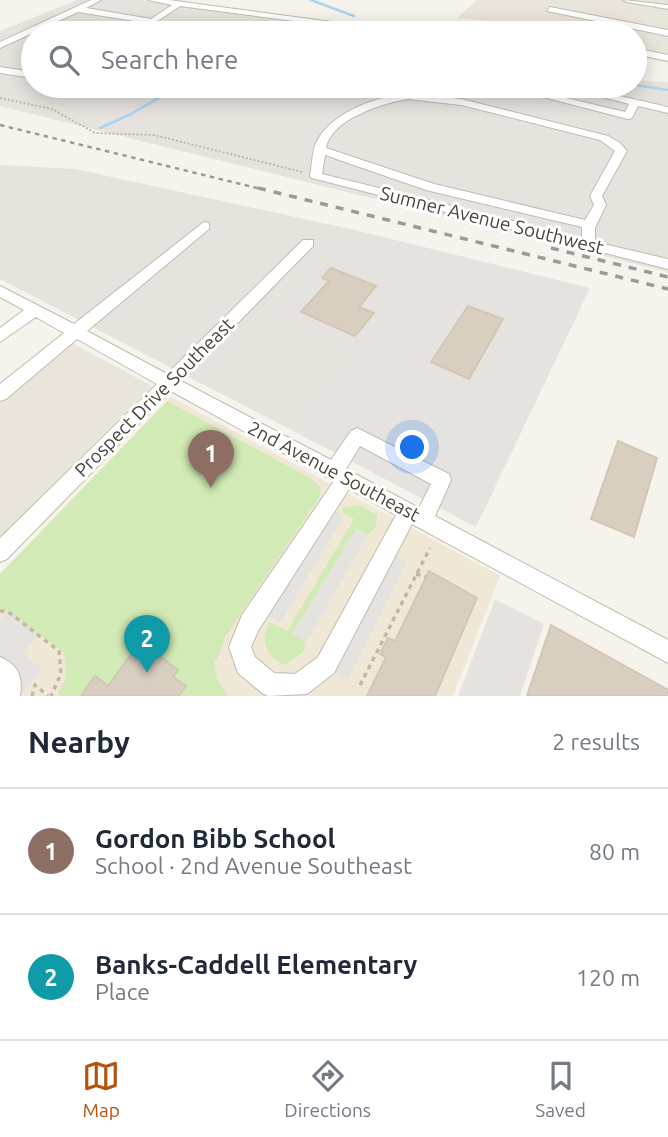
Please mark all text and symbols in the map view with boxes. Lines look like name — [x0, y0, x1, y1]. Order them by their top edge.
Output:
search box — [21, 21, 647, 98]
icon: search — [45, 41, 83, 79]
text: Search here — [101, 45, 238, 74]
street label: Sumner Avenue Southwest — [378, 182, 607, 259]
street label: Prospect Drive Southeast — [70, 313, 238, 481]
street label: 2nd Avenue Southeast — [244, 416, 424, 526]
pin: 1 — [188, 430, 234, 488]
your location — [395, 430, 429, 464]
pin: 2 — [124, 615, 170, 673]
text: Nearby — [28, 725, 130, 759]
text: 2 results — [552, 729, 640, 754]
text: Gordon Bibb School — [95, 824, 335, 853]
text: 1 — [45, 839, 57, 864]
text: 80 m — [589, 839, 640, 864]
text: School · 2nd Avenue Southeast — [95, 853, 412, 878]
text: Banks-Caddell Elementary — [95, 950, 417, 979]
text: 2 — [45, 965, 57, 990]
text: 120 m — [576, 965, 640, 990]
text: Place — [95, 979, 150, 1004]
tab: Map — [82, 1057, 120, 1121]
tab: Directions — [284, 1057, 371, 1121]
tab: Saved — [535, 1057, 586, 1121]

